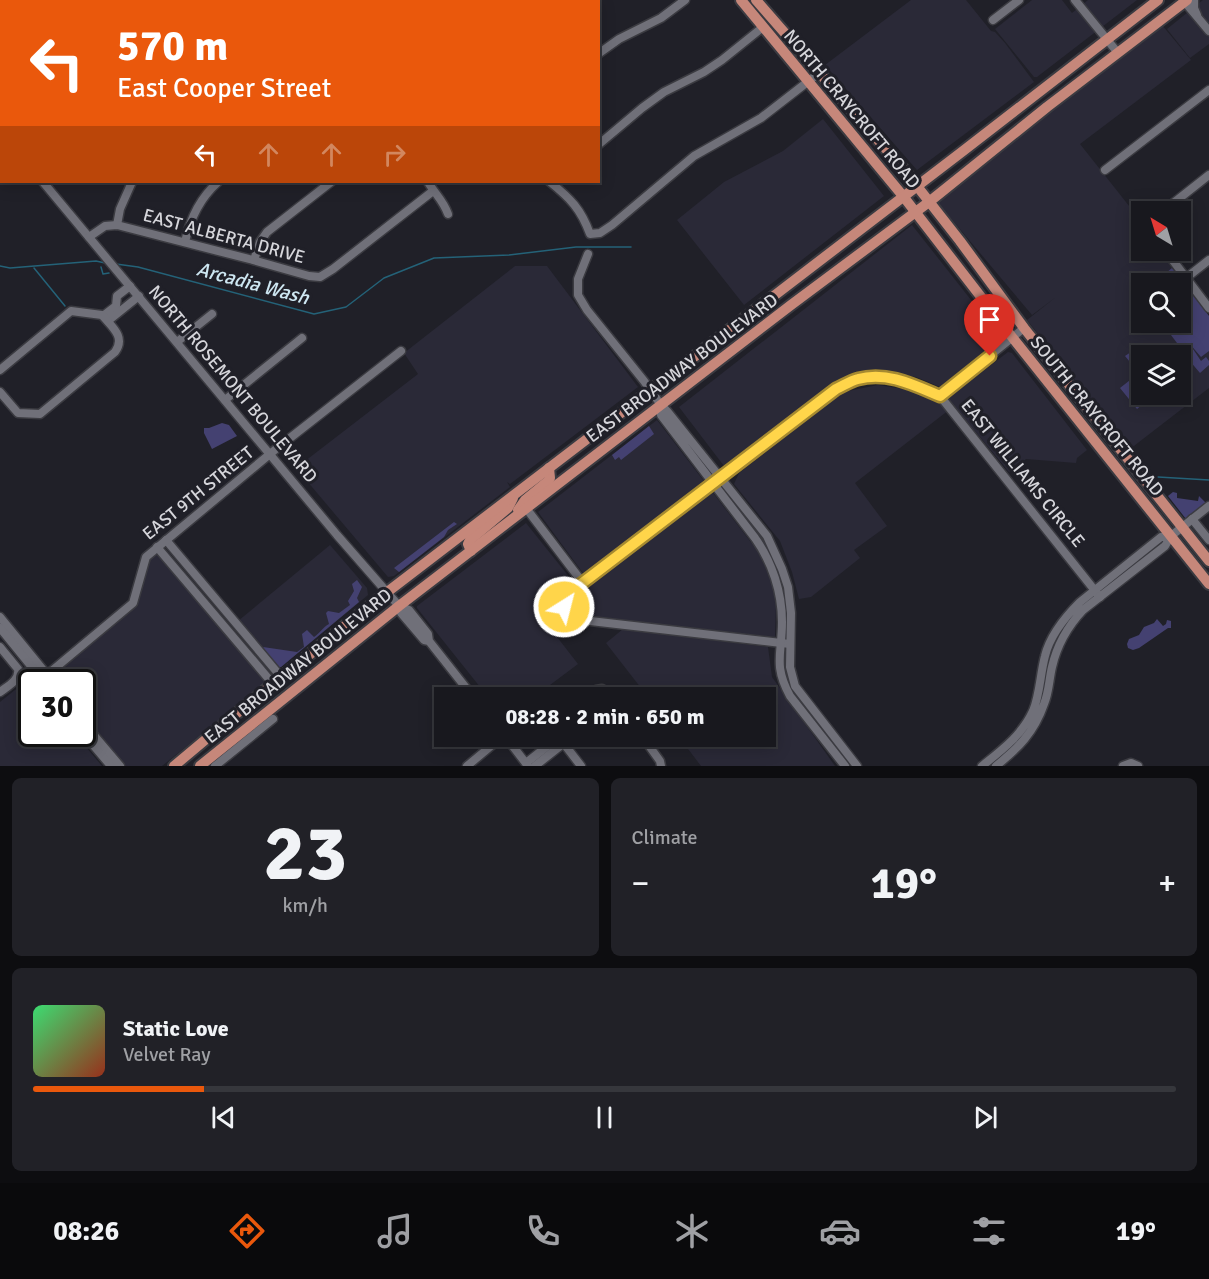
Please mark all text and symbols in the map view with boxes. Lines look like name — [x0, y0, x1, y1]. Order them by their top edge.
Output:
text: 570 m — [117, 21, 228, 72]
icon: left — [18, 24, 96, 102]
street label: NORTH CRAYCROFT ROAD — [779, 25, 925, 193]
text: East Cooper Street — [117, 72, 331, 105]
icon: left — [189, 138, 222, 171]
icon: ahead — [252, 138, 285, 171]
icon: ahead — [315, 138, 348, 171]
icon: right — [378, 138, 411, 171]
north arrow — [1131, 201, 1191, 261]
map controls — [1131, 201, 1191, 405]
street label: EAST ALBERTA DRIVE — [141, 204, 307, 268]
water label: Arcadia Wash — [194, 256, 313, 311]
button: search — [1131, 273, 1191, 333]
street label: NORTH ROSEMONT BOULEVARD — [144, 281, 322, 487]
street label: EAST BROADWAY BOULEVARD — [582, 289, 782, 447]
pin — [964, 294, 1015, 356]
icon: arrive — [973, 303, 1006, 336]
street label: SOUTH CRAYCROFT ROAD — [1026, 332, 1168, 500]
button: layers — [1131, 345, 1191, 405]
street label: EAST WILLIAMS CIRCLE — [956, 394, 1090, 552]
street label: EAST 9TH STREET — [138, 441, 258, 545]
position arrow — [532, 575, 596, 639]
street label: EAST BROADWAY BOULEVARD — [200, 584, 396, 748]
speed limit sign: 30 — [18, 669, 96, 747]
text: 08:28 · 2 min · 650 m — [505, 703, 705, 730]
text: 23 — [263, 806, 347, 902]
text: Climate — [632, 825, 697, 850]
text: 19° — [870, 856, 937, 911]
text: − — [632, 863, 649, 904]
text: + — [1158, 863, 1176, 904]
text: km/h — [283, 893, 328, 918]
text: Static Love — [123, 1015, 229, 1042]
text: Velvet Ray — [123, 1042, 211, 1067]
icon: previous — [207, 1101, 240, 1134]
icon: pause — [588, 1101, 621, 1134]
icon: next — [969, 1101, 1002, 1134]
icon: directions — [226, 1210, 268, 1252]
icon: music — [374, 1210, 416, 1252]
icon: phone — [522, 1210, 564, 1252]
icon: climate — [671, 1210, 713, 1252]
icon: car — [819, 1210, 861, 1252]
icon: filters — [968, 1210, 1010, 1252]
text: 08:26 — [53, 1215, 119, 1248]
text: 19° — [1116, 1215, 1156, 1248]

